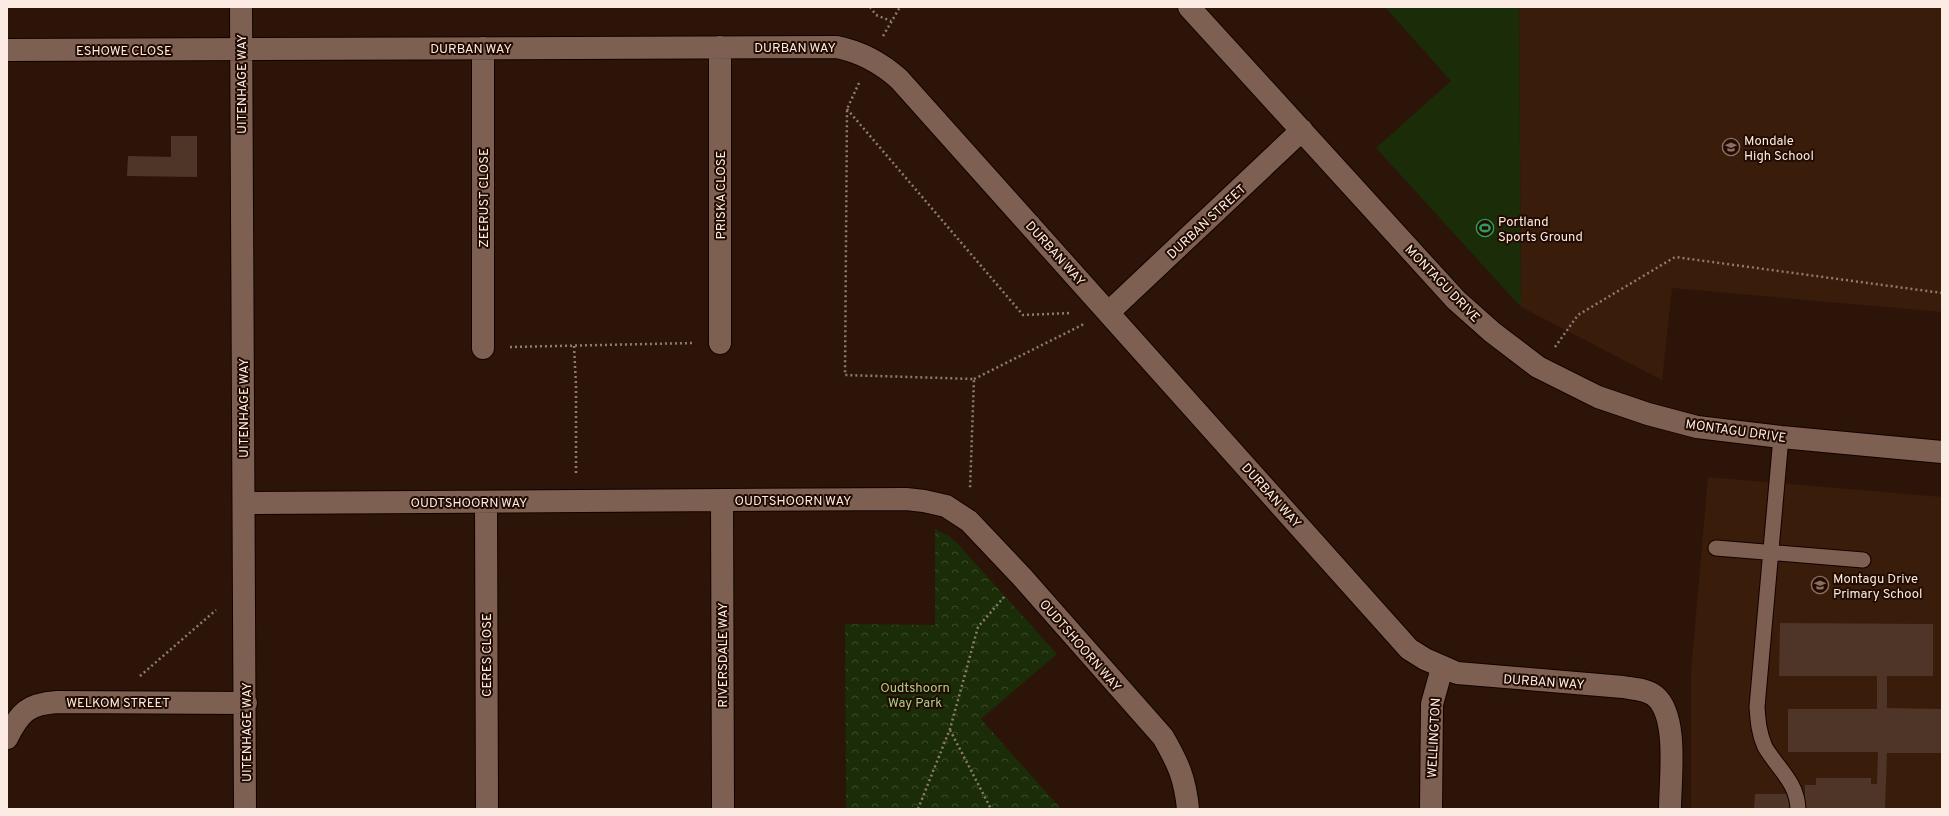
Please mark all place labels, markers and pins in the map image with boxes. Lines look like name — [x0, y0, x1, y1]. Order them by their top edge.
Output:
place label: Mondale High School — [1744, 134, 1814, 165]
school or university icon: Mondale High School — [1721, 137, 1741, 157]
place label: Portland Sports Ground — [1498, 215, 1583, 246]
sports icon: Portland Sports Ground — [1475, 218, 1495, 238]
place label: Montagu Drive Primary School — [1833, 572, 1922, 603]
school or university icon: Montagu Drive Primary School — [1810, 575, 1830, 595]

